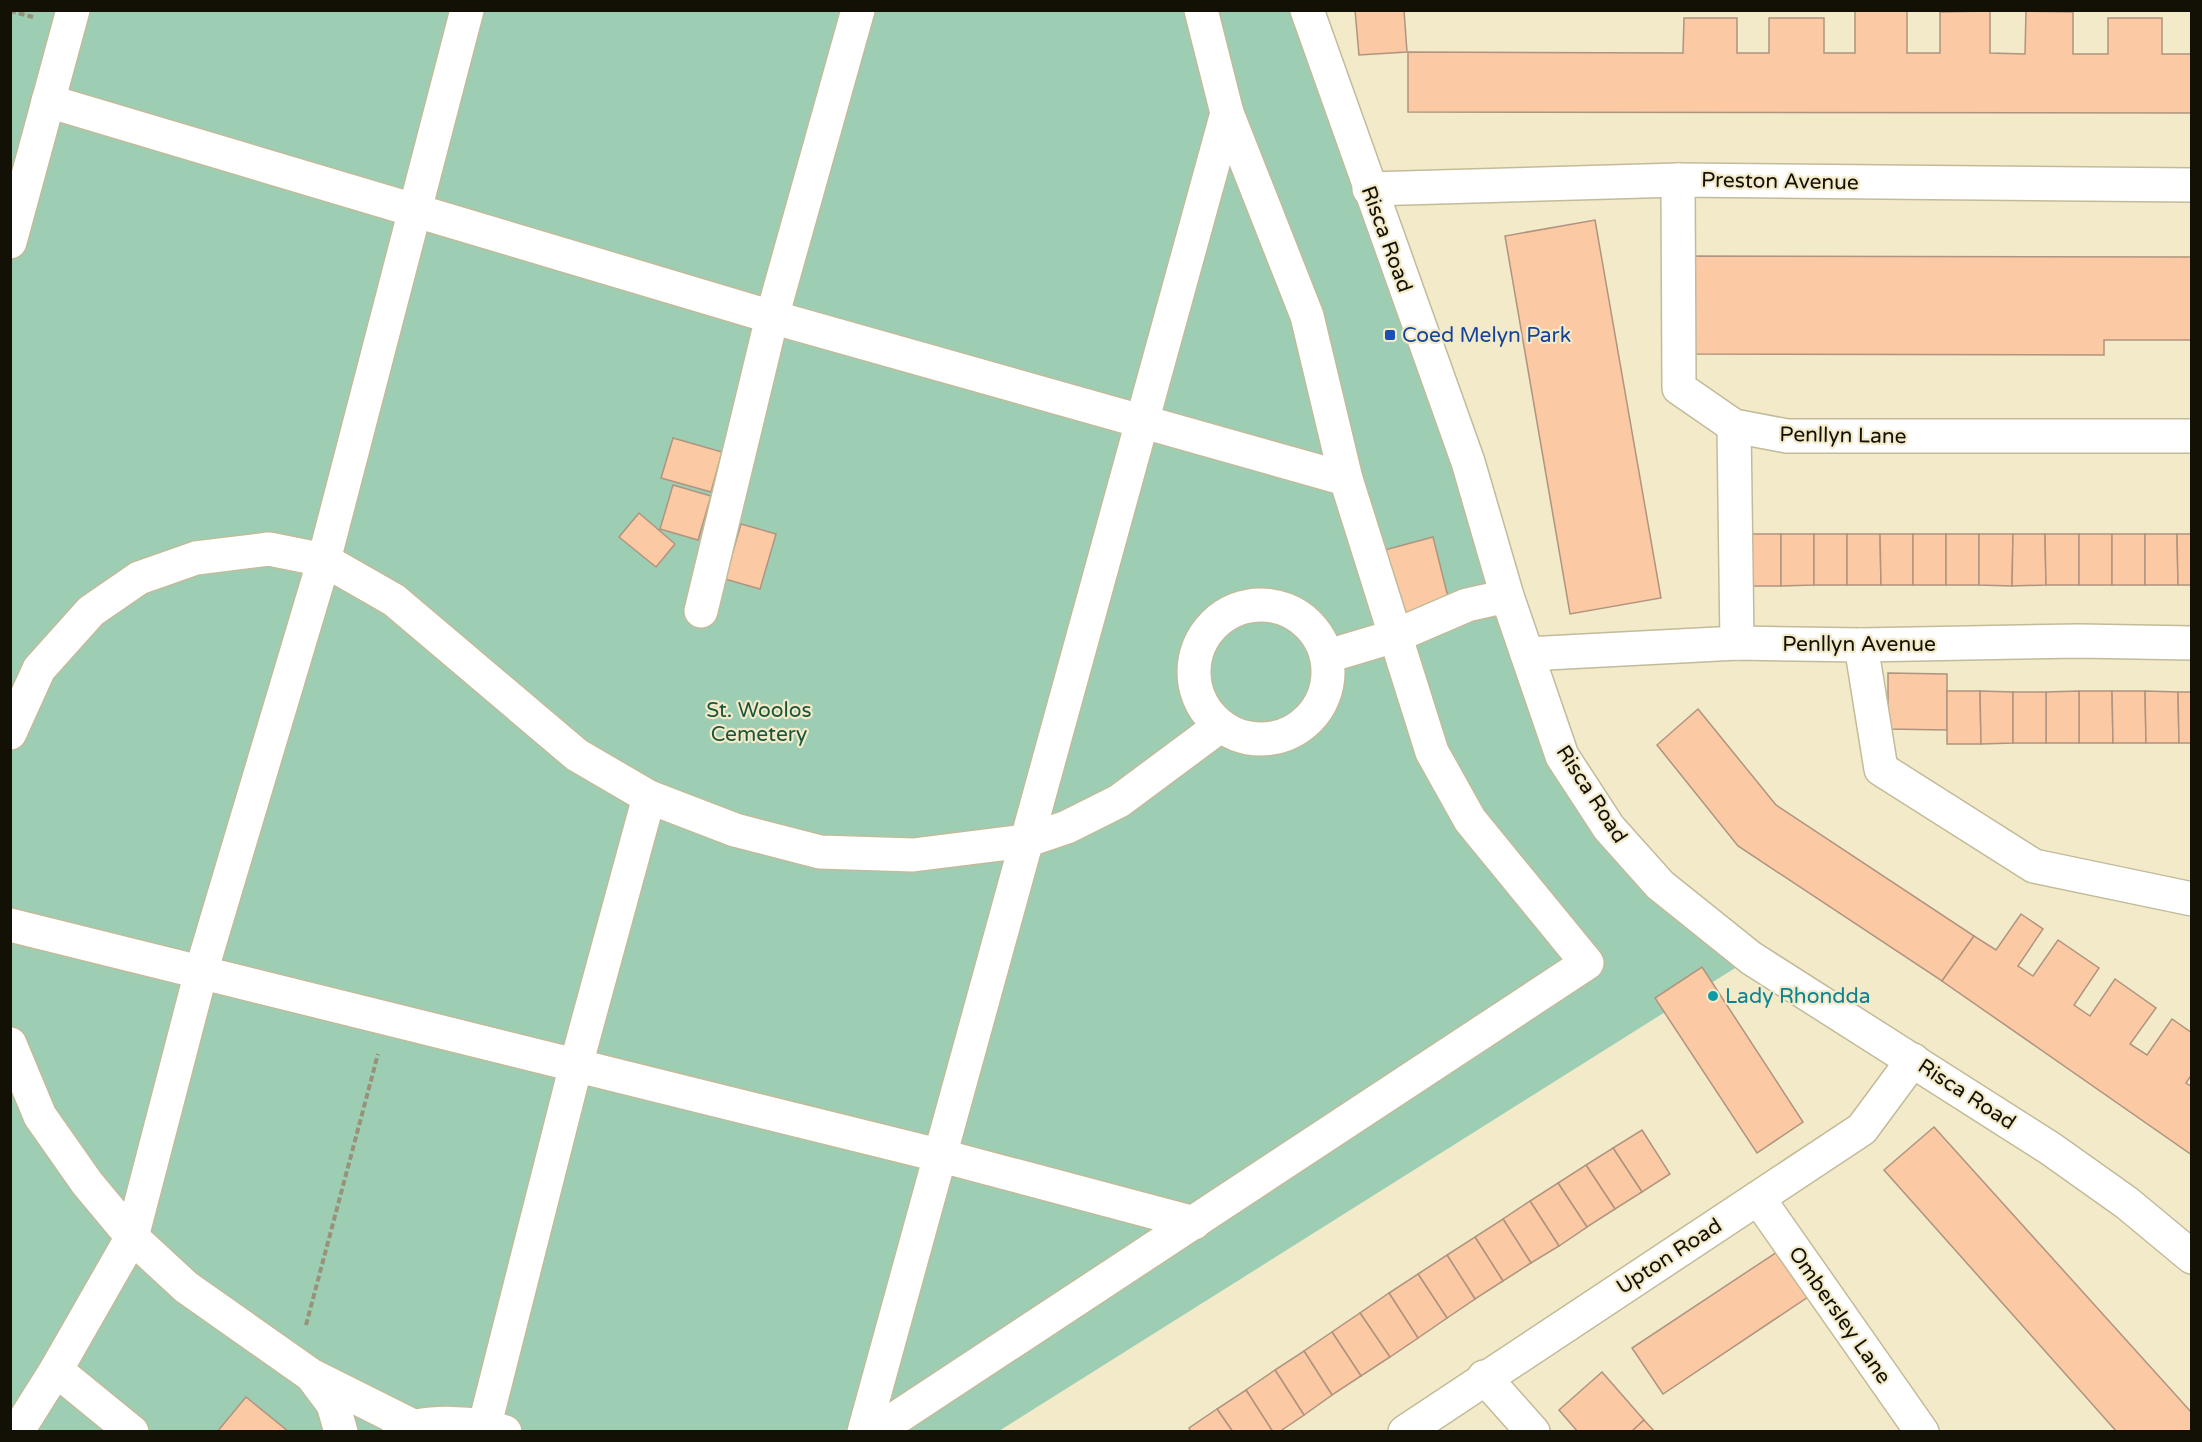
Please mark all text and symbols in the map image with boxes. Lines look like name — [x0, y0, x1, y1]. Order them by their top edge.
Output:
street label: Preston Avenue — [1701, 168, 1859, 195]
street label: Risca Road — [1356, 183, 1417, 296]
place label: Coed Melyn Park — [1402, 323, 1571, 348]
marker: Coed Melyn Park — [1383, 328, 1397, 342]
street label: Penllyn Lane — [1779, 422, 1907, 449]
street label: Penllyn Avenue — [1782, 632, 1936, 657]
park label: St. Woolos Cemetery — [706, 698, 812, 747]
street label: Risca Road — [1551, 741, 1632, 848]
place label: Lady Rhondda — [1725, 984, 1871, 1009]
marker: Lady Rhondda — [1706, 989, 1720, 1003]
street label: Risca Road — [1913, 1054, 2020, 1135]
street label: Upton Road — [1612, 1213, 1727, 1300]
street label: Ombersley Lane — [1783, 1242, 1896, 1389]

